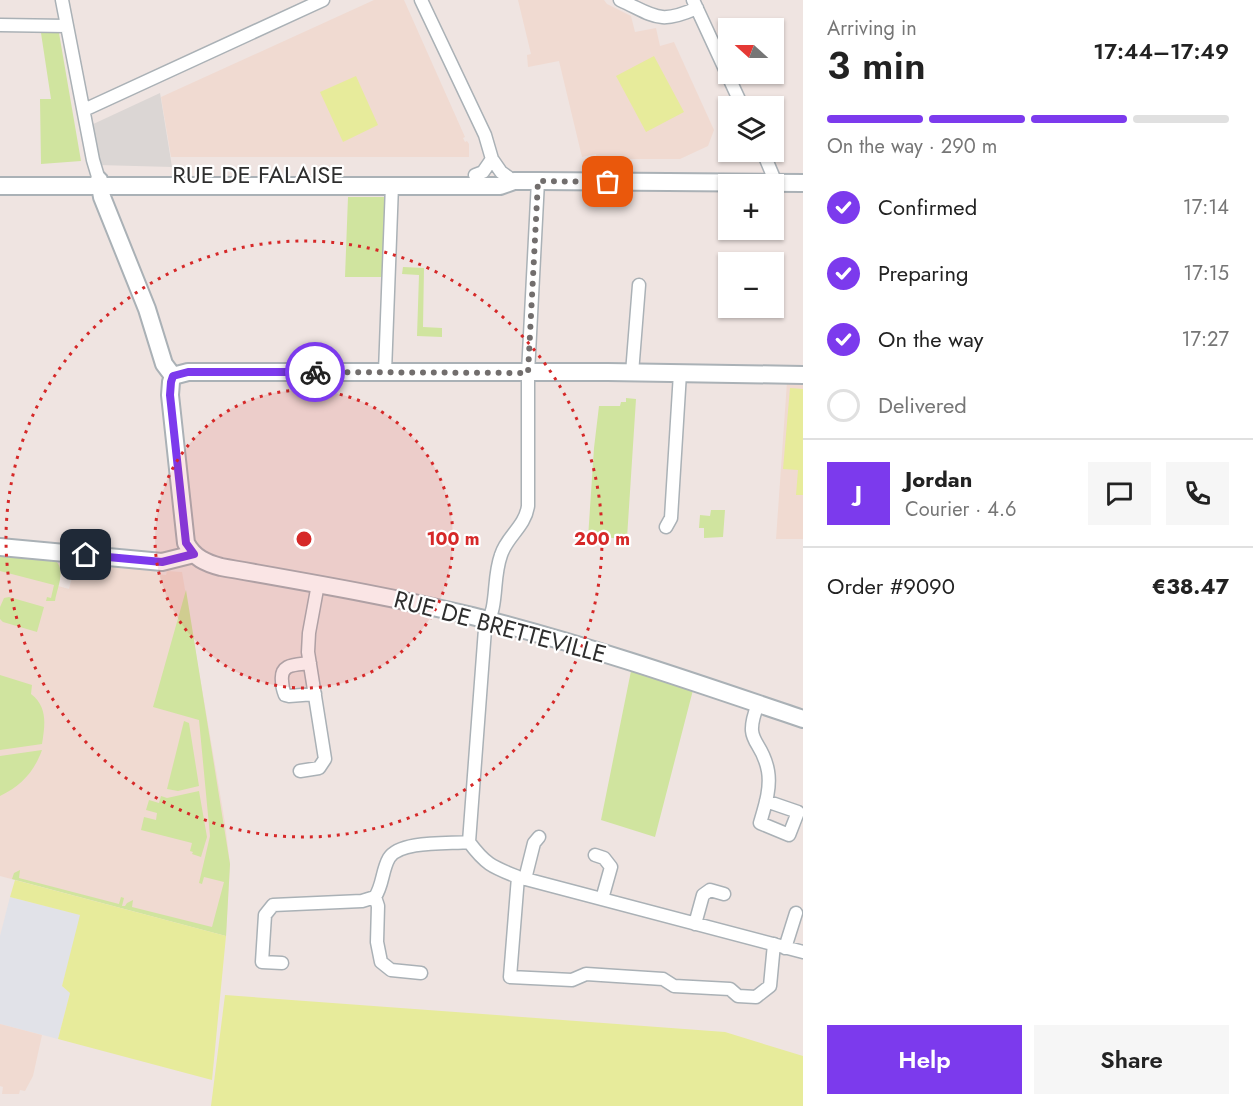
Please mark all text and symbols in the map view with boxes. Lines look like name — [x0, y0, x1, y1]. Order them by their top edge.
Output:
text: Arriving in — [827, 14, 917, 43]
north arrow — [718, 18, 784, 84]
map controls — [718, 18, 784, 318]
text: 17:44–17:49 — [1093, 35, 1229, 67]
text: 3 min — [827, 37, 926, 94]
button: layers — [718, 96, 784, 162]
text: On the way · 290 m — [827, 132, 997, 161]
pin — [582, 156, 633, 207]
street label: RUE DE FALAISE — [172, 157, 344, 192]
icon: bag — [591, 165, 624, 198]
button: + — [718, 174, 784, 240]
icon: check — [827, 191, 860, 224]
text: Confirmed — [878, 191, 977, 223]
text: 17:14 — [1183, 193, 1229, 222]
button: − — [718, 252, 784, 318]
icon: check — [827, 257, 860, 290]
text: Preparing — [878, 257, 969, 289]
text: 17:15 — [1183, 259, 1229, 288]
icon: check — [827, 323, 860, 356]
text: On the way — [878, 323, 983, 355]
text: 17:27 — [1182, 325, 1229, 354]
courier — [285, 342, 345, 402]
icon: bike — [299, 356, 332, 389]
text: Delivered — [878, 389, 967, 421]
button: chat — [1088, 462, 1151, 525]
button: phone — [1166, 462, 1229, 525]
text: Jordan — [905, 463, 972, 495]
text: J — [855, 477, 862, 509]
text: Courier · 4.6 — [905, 495, 1017, 524]
text: 100 m — [426, 526, 480, 552]
text: 200 m — [574, 526, 630, 552]
pin — [60, 529, 111, 580]
centre of rings — [294, 529, 314, 549]
icon: home — [69, 538, 102, 571]
text: Order #9090 — [827, 570, 955, 602]
text: €38.47 — [1152, 570, 1229, 602]
street label: RUE DE BRETTEVILLE — [390, 581, 610, 672]
button: Help — [827, 1025, 1022, 1094]
button: Share — [1034, 1025, 1229, 1094]

